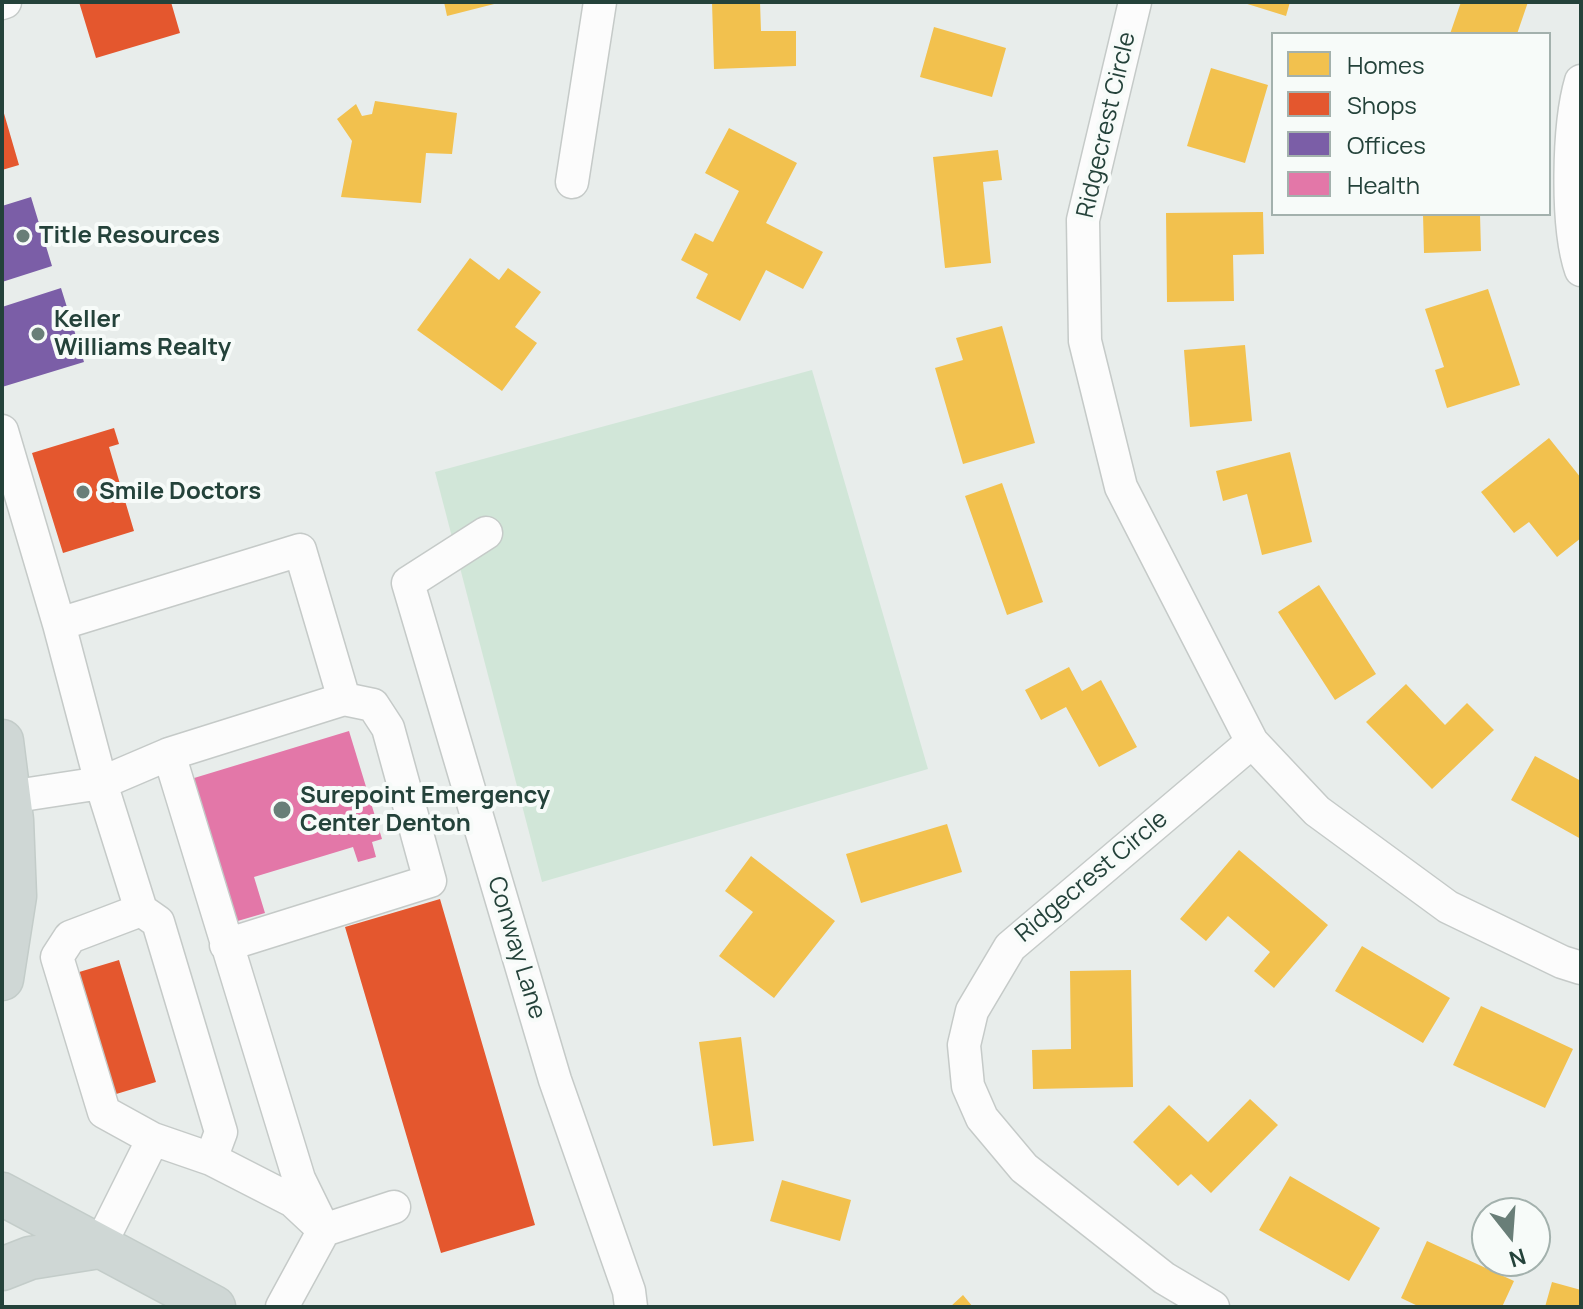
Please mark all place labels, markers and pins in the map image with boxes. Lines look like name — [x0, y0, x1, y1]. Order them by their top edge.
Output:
place label: Title Resources — [39, 222, 220, 250]
marker: Title Resources — [14, 227, 32, 245]
place label: Keller Williams Realty — [54, 306, 231, 362]
marker: Keller Williams Realty — [29, 325, 47, 343]
place label: Smile Doctors — [99, 478, 261, 506]
marker: Smile Doctors — [74, 483, 92, 501]
place label: Surepoint Emergency Center Denton — [300, 782, 550, 838]
marker: Surepoint Emergency Center Denton — [271, 799, 293, 821]

